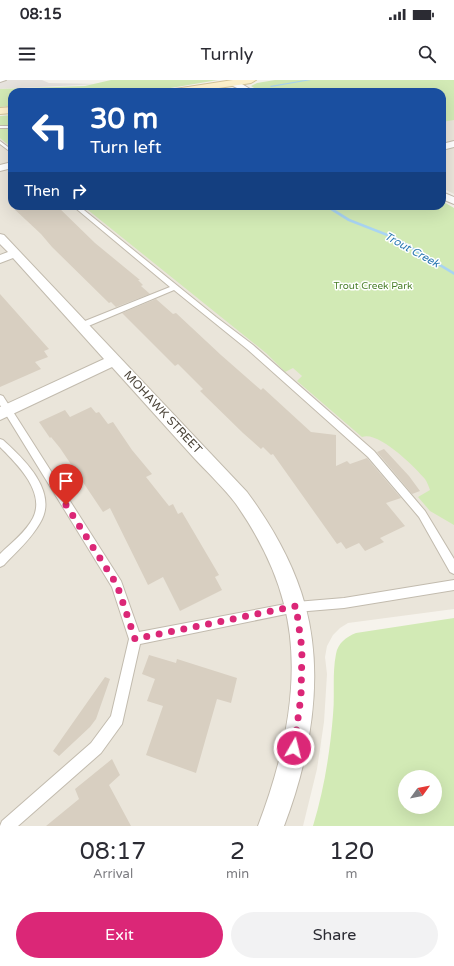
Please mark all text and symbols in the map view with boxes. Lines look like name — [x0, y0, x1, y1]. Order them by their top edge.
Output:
text: 08:15 — [20, 5, 62, 23]
icon: menu — [16, 43, 38, 65]
text: Turnly — [201, 43, 253, 65]
icon: search — [416, 43, 438, 65]
text: 30 m — [90, 102, 158, 136]
icon: left — [24, 104, 76, 156]
text: Turn left — [90, 136, 162, 158]
icon: right — [68, 180, 90, 202]
text: Then — [24, 182, 60, 200]
water label: Trout Creek — [382, 230, 443, 271]
park label: Trout Creek Park — [333, 280, 413, 292]
street label: MOHAWK STREET — [121, 368, 205, 457]
pin — [49, 464, 83, 505]
icon: arrive — [55, 470, 77, 492]
position arrow — [273, 727, 315, 769]
north arrow — [398, 770, 442, 814]
map controls — [398, 770, 442, 814]
text: 08:17 — [80, 837, 146, 866]
text: 2 — [230, 837, 245, 866]
text: 120 — [329, 837, 374, 866]
text: Arrival — [93, 866, 133, 882]
text: min — [226, 866, 249, 882]
text: m — [346, 866, 358, 882]
button: Exit — [16, 912, 223, 958]
button: Share — [231, 912, 438, 958]

